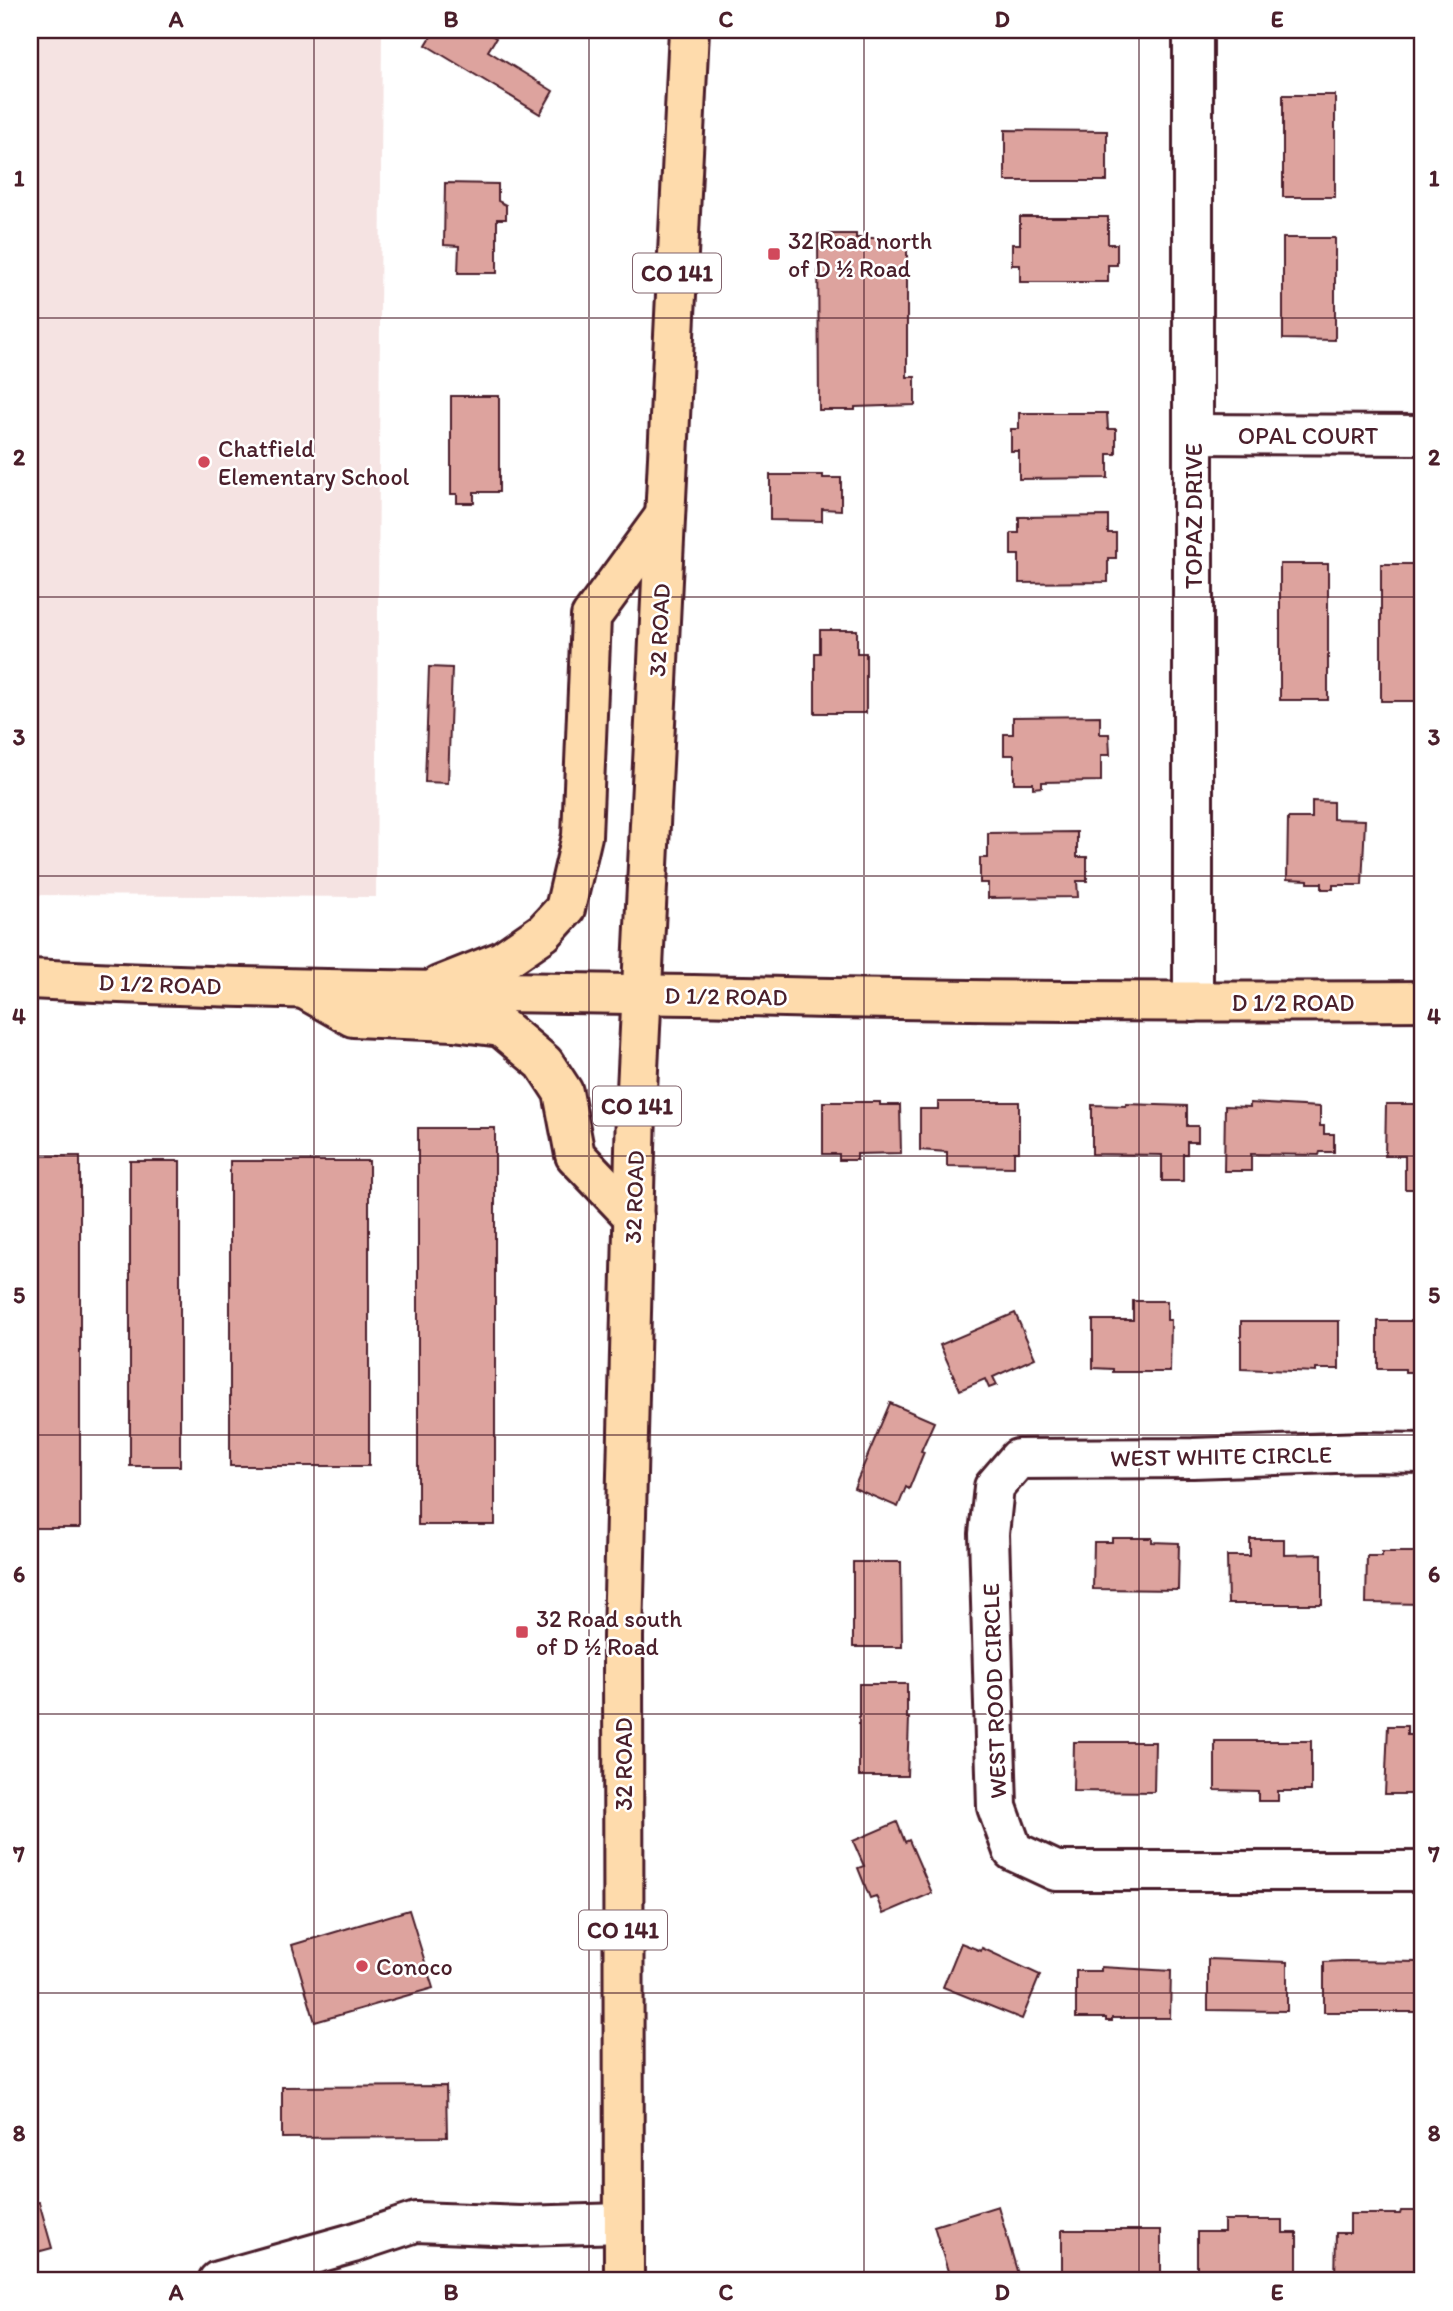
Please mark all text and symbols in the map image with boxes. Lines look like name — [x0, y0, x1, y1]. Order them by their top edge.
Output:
text: A — [168, 5, 184, 33]
text: B — [444, 5, 459, 33]
text: C — [719, 5, 734, 33]
text: D — [994, 5, 1010, 33]
text: E — [1271, 5, 1284, 33]
text: 1 — [14, 164, 25, 192]
text: 1 — [1429, 164, 1440, 192]
place label: 32 Road north of D ½ Road — [788, 226, 932, 283]
marker: 32 Road north of D ½ Road — [766, 246, 782, 262]
road number: CO 141 — [633, 254, 721, 292]
street label: OPAL COURT — [1238, 421, 1379, 450]
place label: Chatfield Elementary School — [218, 434, 410, 491]
text: 2 — [13, 443, 26, 471]
street label: TOPAZ DRIVE — [1179, 443, 1208, 589]
text: 2 — [1428, 443, 1441, 471]
marker: Chatfield Elementary School — [196, 454, 212, 470]
street label: 32 ROAD — [642, 583, 676, 677]
text: 3 — [13, 723, 26, 751]
text: 3 — [1428, 723, 1441, 751]
street label: D 1/2 ROAD — [98, 967, 222, 1001]
street label: D 1/2 ROAD — [664, 980, 788, 1012]
street label: D 1/2 ROAD — [1232, 988, 1355, 1017]
text: 4 — [12, 1002, 26, 1030]
text: 4 — [1427, 1002, 1441, 1030]
road number: CO 141 — [593, 1086, 681, 1126]
street label: 32 ROAD — [618, 1150, 650, 1244]
text: 5 — [13, 1281, 25, 1309]
text: 5 — [1428, 1281, 1440, 1309]
street label: WEST WHITE CIRCLE — [1110, 1440, 1332, 1472]
text: 6 — [13, 1560, 25, 1588]
text: 6 — [1428, 1560, 1440, 1588]
street label: WEST ROOD CIRCLE — [976, 1583, 1012, 1799]
place label: 32 Road south of D ½ Road — [536, 1604, 682, 1661]
marker: 32 Road south of D ½ Road — [514, 1624, 530, 1640]
street label: 32 ROAD — [609, 1717, 638, 1811]
text: 7 — [12, 1840, 25, 1868]
text: 7 — [1427, 1840, 1440, 1868]
road number: CO 141 — [579, 1910, 667, 1950]
place label: Conoco — [376, 1952, 453, 1981]
marker: Conoco — [354, 1958, 370, 1974]
text: 8 — [13, 2119, 26, 2147]
text: 8 — [1428, 2119, 1441, 2147]
text: A — [168, 2278, 184, 2306]
text: B — [444, 2278, 459, 2306]
text: C — [719, 2278, 734, 2306]
text: D — [994, 2278, 1010, 2306]
text: E — [1271, 2278, 1284, 2306]

